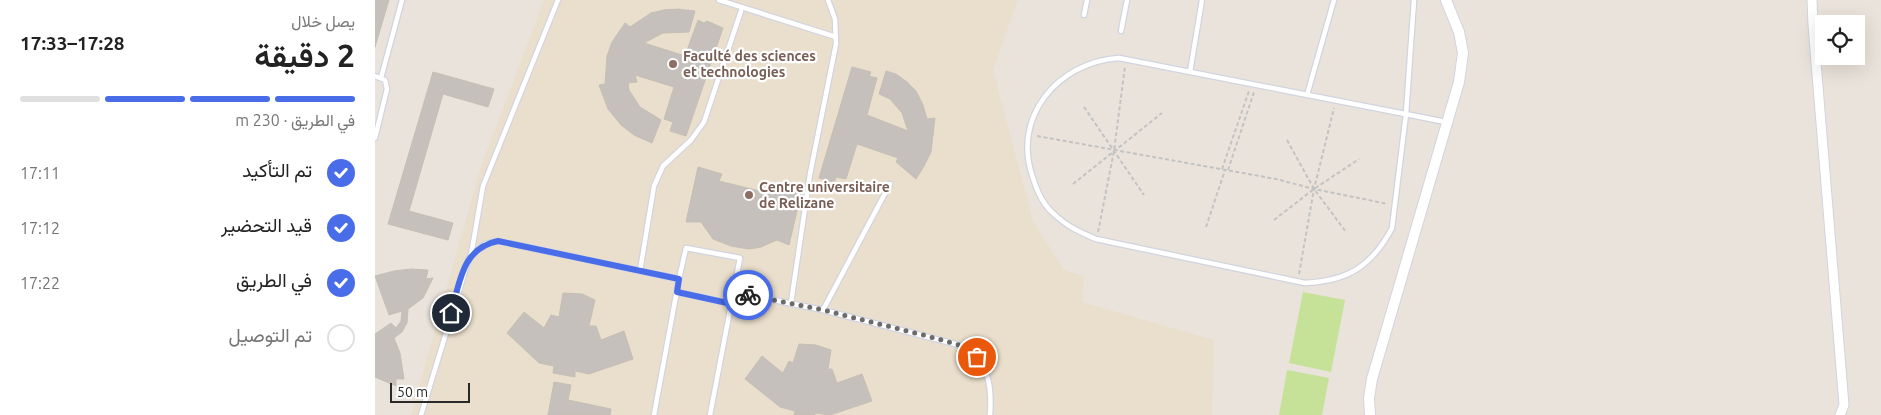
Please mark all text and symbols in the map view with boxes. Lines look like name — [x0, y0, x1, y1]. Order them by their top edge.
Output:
text: يصل خلال — [291, 12, 355, 30]
map controls — [1815, 15, 1865, 65]
button: locate — [1815, 15, 1865, 65]
text: 17:28–17:33 — [20, 32, 125, 54]
text: 2 دقيقة — [254, 37, 355, 73]
place label: Faculté des sciences et technologies — [683, 48, 816, 80]
marker: Faculté des sciences et technologies — [667, 58, 679, 70]
text: في الطريق · 230 m — [235, 111, 355, 129]
text: تم التأكيد — [242, 159, 312, 181]
icon: check — [327, 159, 355, 187]
text: 17:11 — [20, 164, 60, 182]
place label: Centre universitaire de Relizane — [759, 179, 890, 211]
marker: Centre universitaire de Relizane — [743, 189, 755, 201]
text: قيد التحضير — [221, 214, 312, 236]
icon: check — [327, 214, 355, 242]
text: 17:12 — [20, 219, 60, 237]
text: في الطريق — [236, 269, 312, 291]
icon: check — [327, 269, 355, 297]
courier — [723, 270, 773, 320]
text: 17:22 — [20, 274, 60, 292]
icon: bike — [734, 281, 762, 309]
pin — [430, 292, 472, 334]
icon: home — [437, 299, 465, 327]
text: تم التوصيل — [228, 324, 312, 346]
pin — [956, 336, 998, 378]
icon: bag — [963, 343, 991, 371]
scale bar — [390, 380, 470, 403]
text: 50 m — [397, 384, 428, 400]

